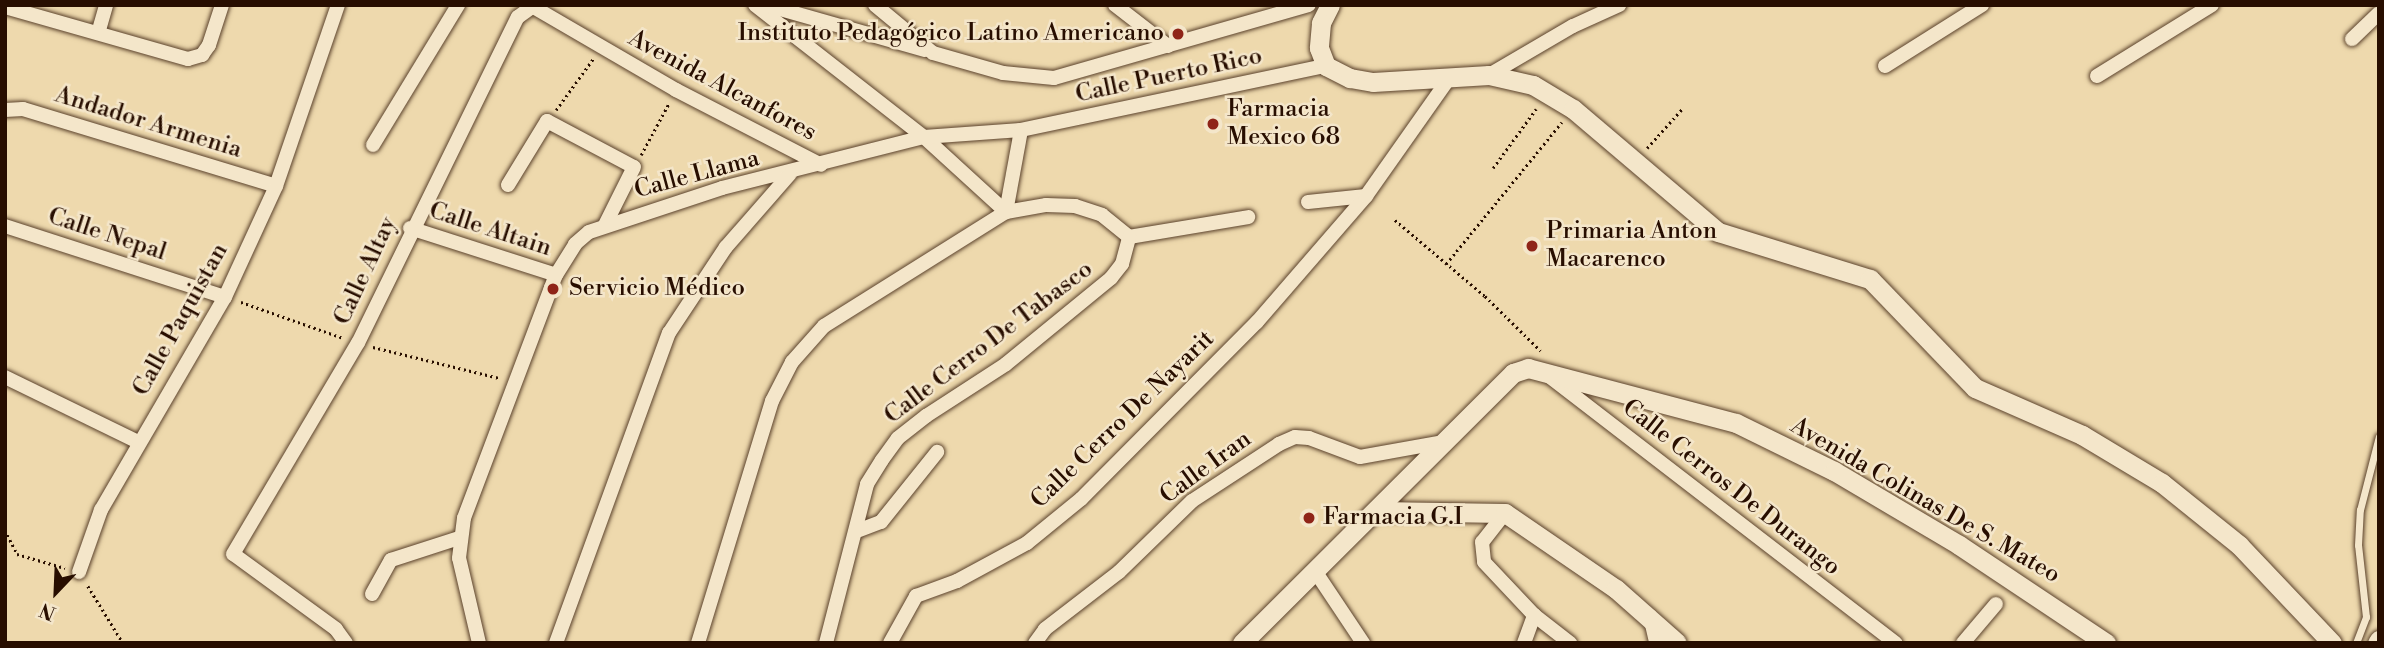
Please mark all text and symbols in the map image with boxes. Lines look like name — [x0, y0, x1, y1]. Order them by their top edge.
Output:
place label: Instituto Pedagógico Latino Americano — [738, 20, 1164, 48]
street label: Avenida Alcanfores — [623, 24, 821, 148]
marker: Instituto Pedagógico Latino Americano — [1170, 26, 1186, 42]
street label: Calle Puerto Rico — [1073, 42, 1265, 110]
street label: Andador Armenia — [51, 81, 245, 165]
place label: Farmacia Mexico 68 — [1227, 96, 1340, 152]
marker: Farmacia Mexico 68 — [1205, 116, 1221, 132]
street label: Calle Llama — [631, 144, 763, 206]
street label: Calle Altain — [425, 197, 555, 263]
street label: Calle Nepal — [44, 202, 170, 268]
street label: Calle Altay — [328, 212, 404, 330]
place label: Primaria Anton Macarenco — [1546, 218, 1717, 274]
marker: Primaria Anton Macarenco — [1524, 238, 1540, 254]
street label: Calle Paquistan — [127, 239, 235, 401]
street label: Calle Cerro De Tabasco — [879, 255, 1099, 431]
place label: Servicio Médico — [569, 275, 745, 303]
marker: Servicio Médico — [543, 279, 563, 299]
street label: Calle Cerro De Nayarit — [1025, 325, 1221, 515]
street label: Calle Cerros De Durango — [1616, 394, 1846, 582]
street label: Avenida Colinas De S. Mateo — [1785, 412, 2065, 590]
street label: Calle Iran — [1155, 425, 1257, 511]
place label: Farmacia G.I — [1323, 504, 1463, 532]
marker: Farmacia G.I — [1301, 510, 1317, 526]
north arrow — [21, 557, 91, 627]
text: N — [36, 597, 59, 625]

